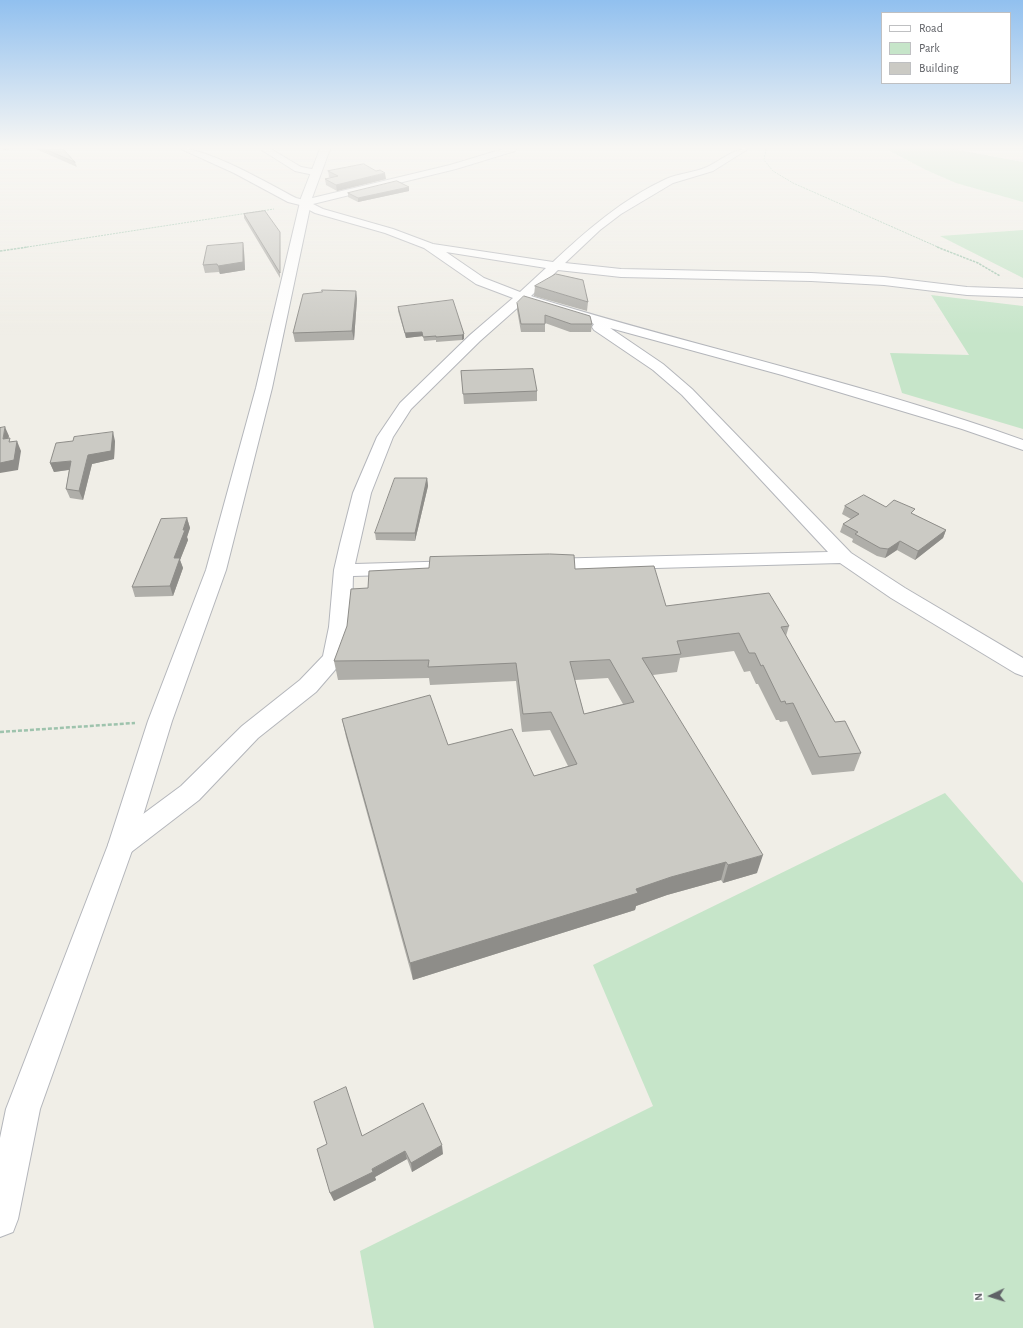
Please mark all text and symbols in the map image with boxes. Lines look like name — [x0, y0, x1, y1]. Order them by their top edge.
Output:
legend — [881, 12, 1011, 84]
text: Road — [919, 22, 943, 34]
text: Park — [919, 42, 940, 54]
text: Building — [919, 62, 959, 74]
north arrow — [971, 1276, 1011, 1316]
text: N — [973, 1293, 984, 1301]

